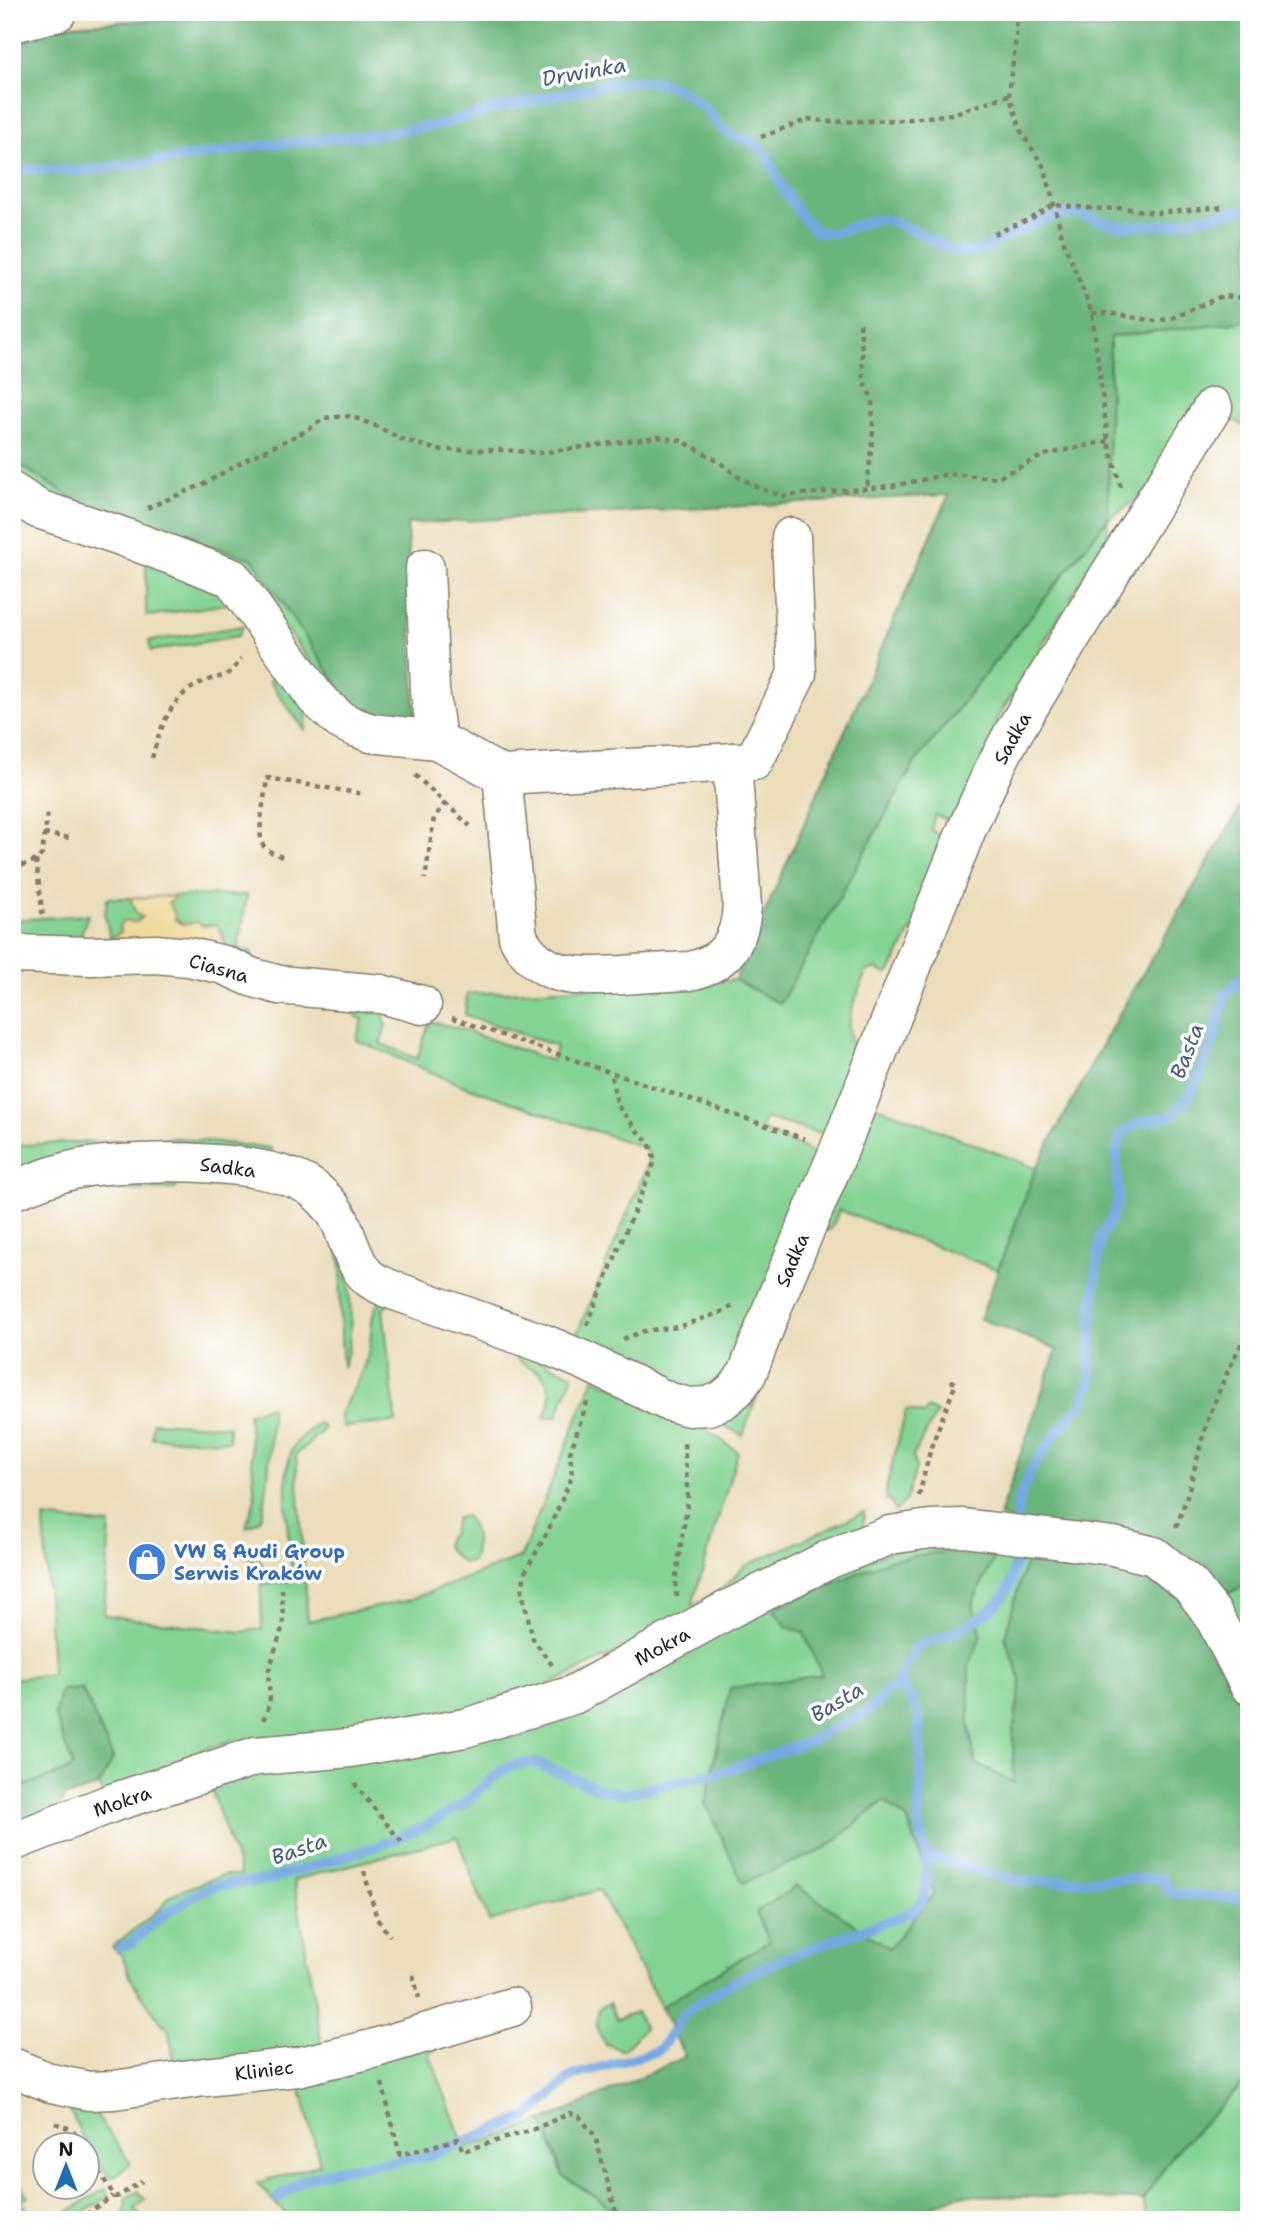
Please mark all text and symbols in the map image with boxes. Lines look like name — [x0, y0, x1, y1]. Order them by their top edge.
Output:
water label: Drwinka — [540, 51, 628, 93]
street label: Sadka — [988, 707, 1037, 769]
street label: Ciasna — [186, 948, 252, 989]
water label: Basta — [1164, 1019, 1210, 1083]
street label: Sadka — [199, 1152, 257, 1183]
street label: Sadka — [770, 1229, 815, 1291]
place label: VW & Audi Group Serwis Kraków — [174, 1539, 345, 1586]
shop icon: VW & Audi Group Serwis Kraków — [126, 1541, 168, 1583]
street label: Mokra — [630, 1621, 694, 1672]
water label: Basta — [805, 1675, 869, 1729]
street label: Mokra — [90, 1780, 155, 1823]
water label: Basta — [267, 1826, 331, 1872]
street label: Kliniec — [233, 2054, 295, 2087]
north arrow — [32, 2130, 102, 2200]
text: N — [58, 2137, 74, 2162]

